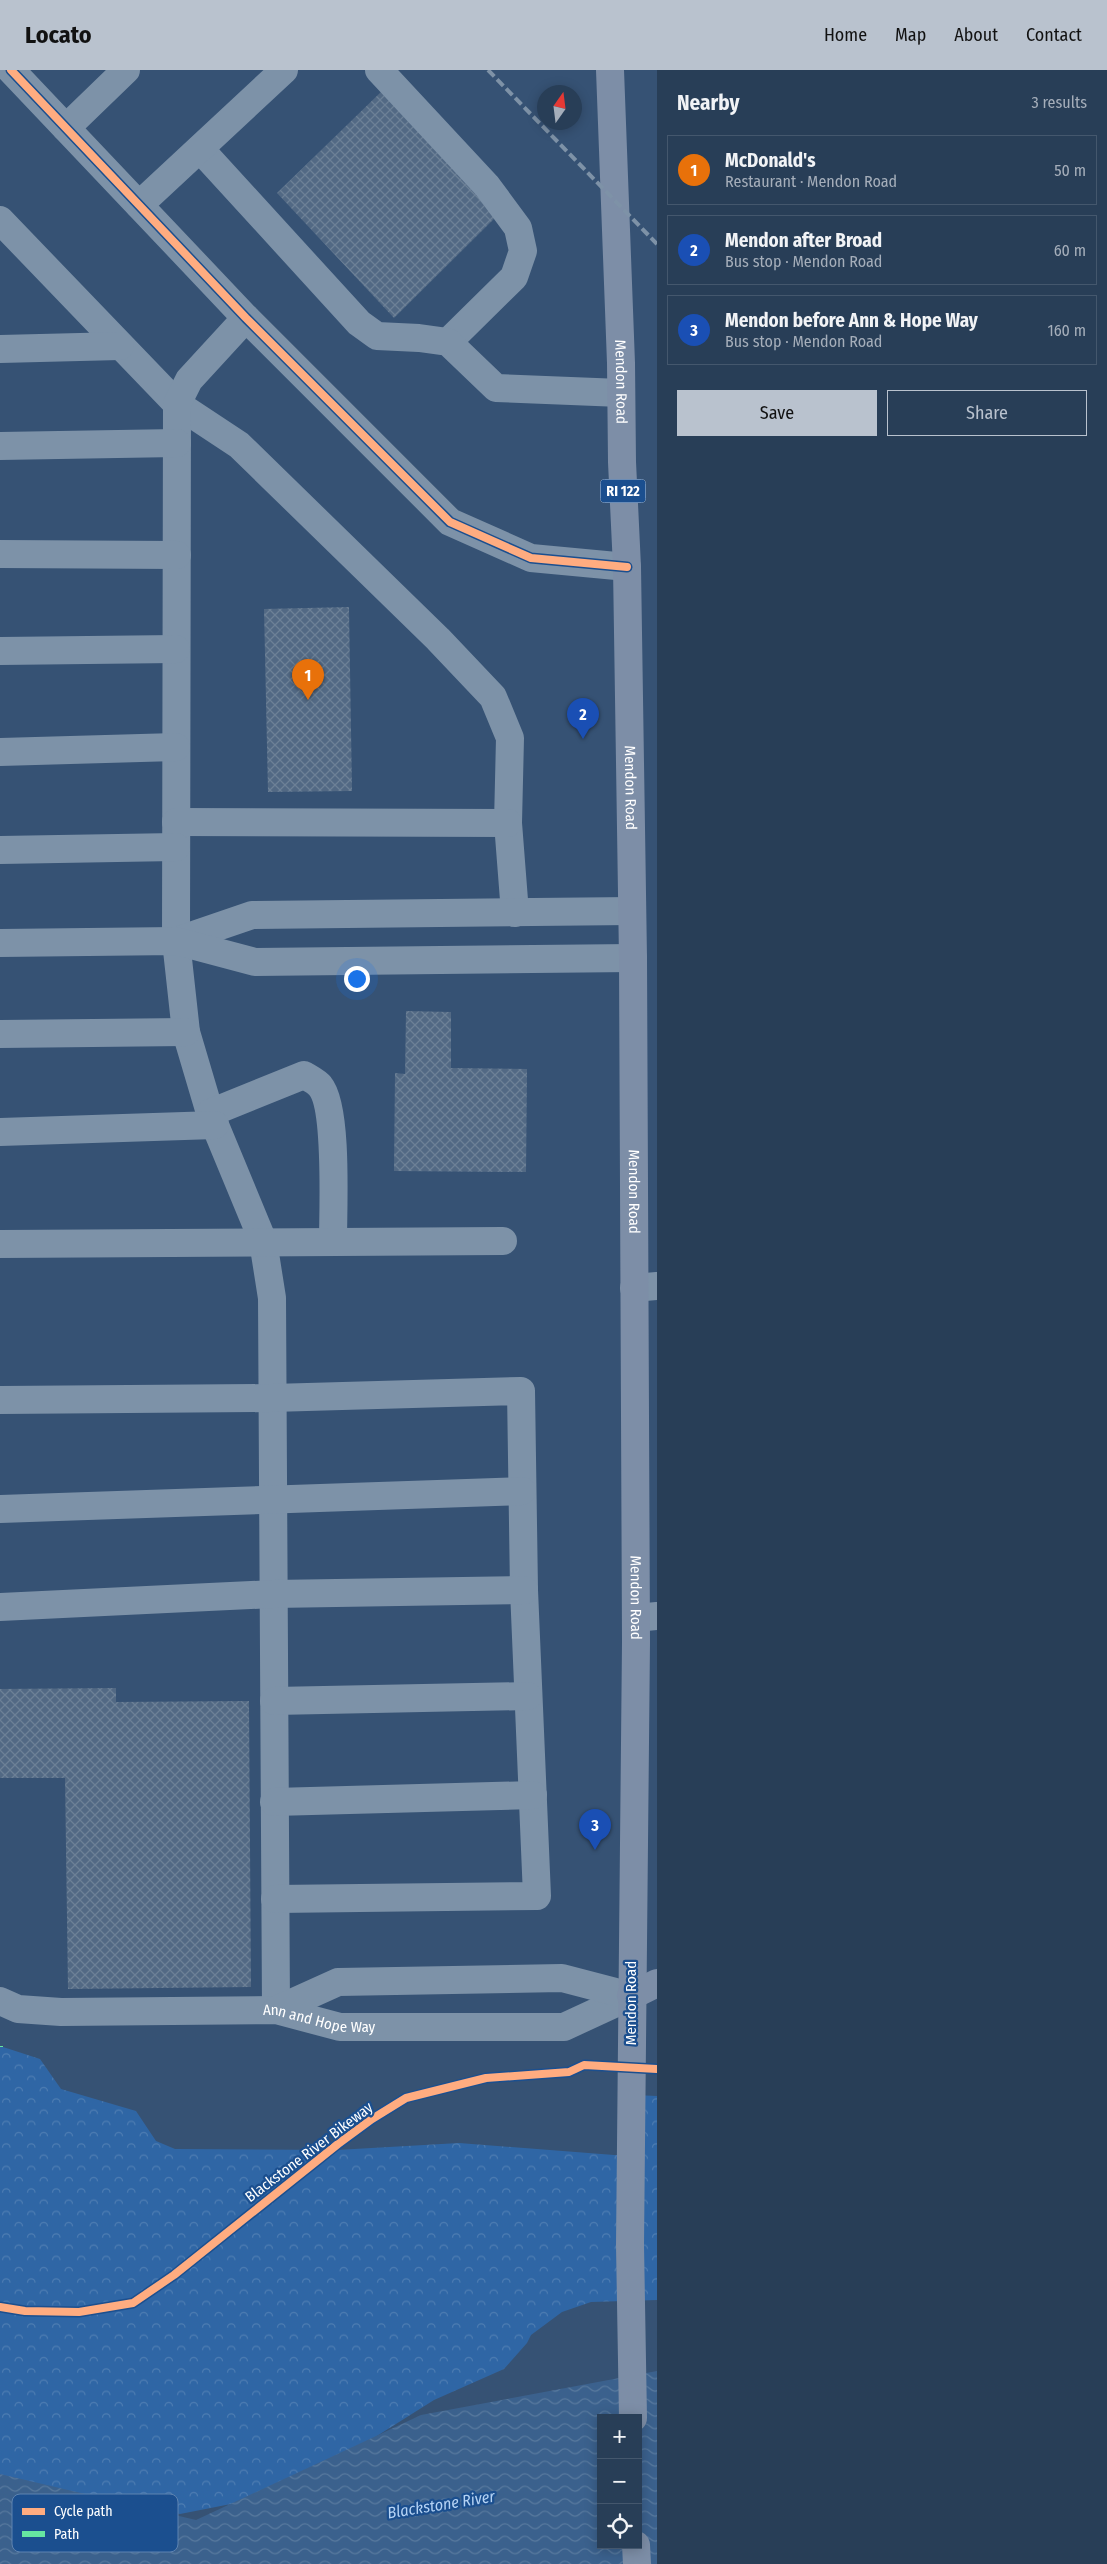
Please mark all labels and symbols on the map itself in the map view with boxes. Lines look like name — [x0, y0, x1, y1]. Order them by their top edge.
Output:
north arrow — [537, 85, 582, 130]
street label: Mendon Road — [611, 339, 631, 424]
road number: RI 122 — [600, 480, 646, 502]
pin: 1 — [292, 659, 324, 700]
pin: 2 — [567, 698, 599, 739]
street label: Mendon Road — [621, 745, 640, 830]
your location — [344, 966, 370, 992]
street label: Mendon Road — [625, 1149, 643, 1234]
street label: Mendon Road — [627, 1555, 645, 1640]
pin: 3 — [579, 1809, 611, 1850]
street label: Mendon Road — [622, 1961, 640, 2045]
street label: Ann and Hope Way — [263, 2001, 376, 2036]
street label: Blackstone River Bikeway — [242, 2098, 377, 2206]
water label: Blackstone River — [386, 2487, 497, 2522]
legend — [12, 2494, 178, 2552]
text: Cycle path — [54, 2503, 113, 2520]
text: Path — [54, 2526, 79, 2543]

